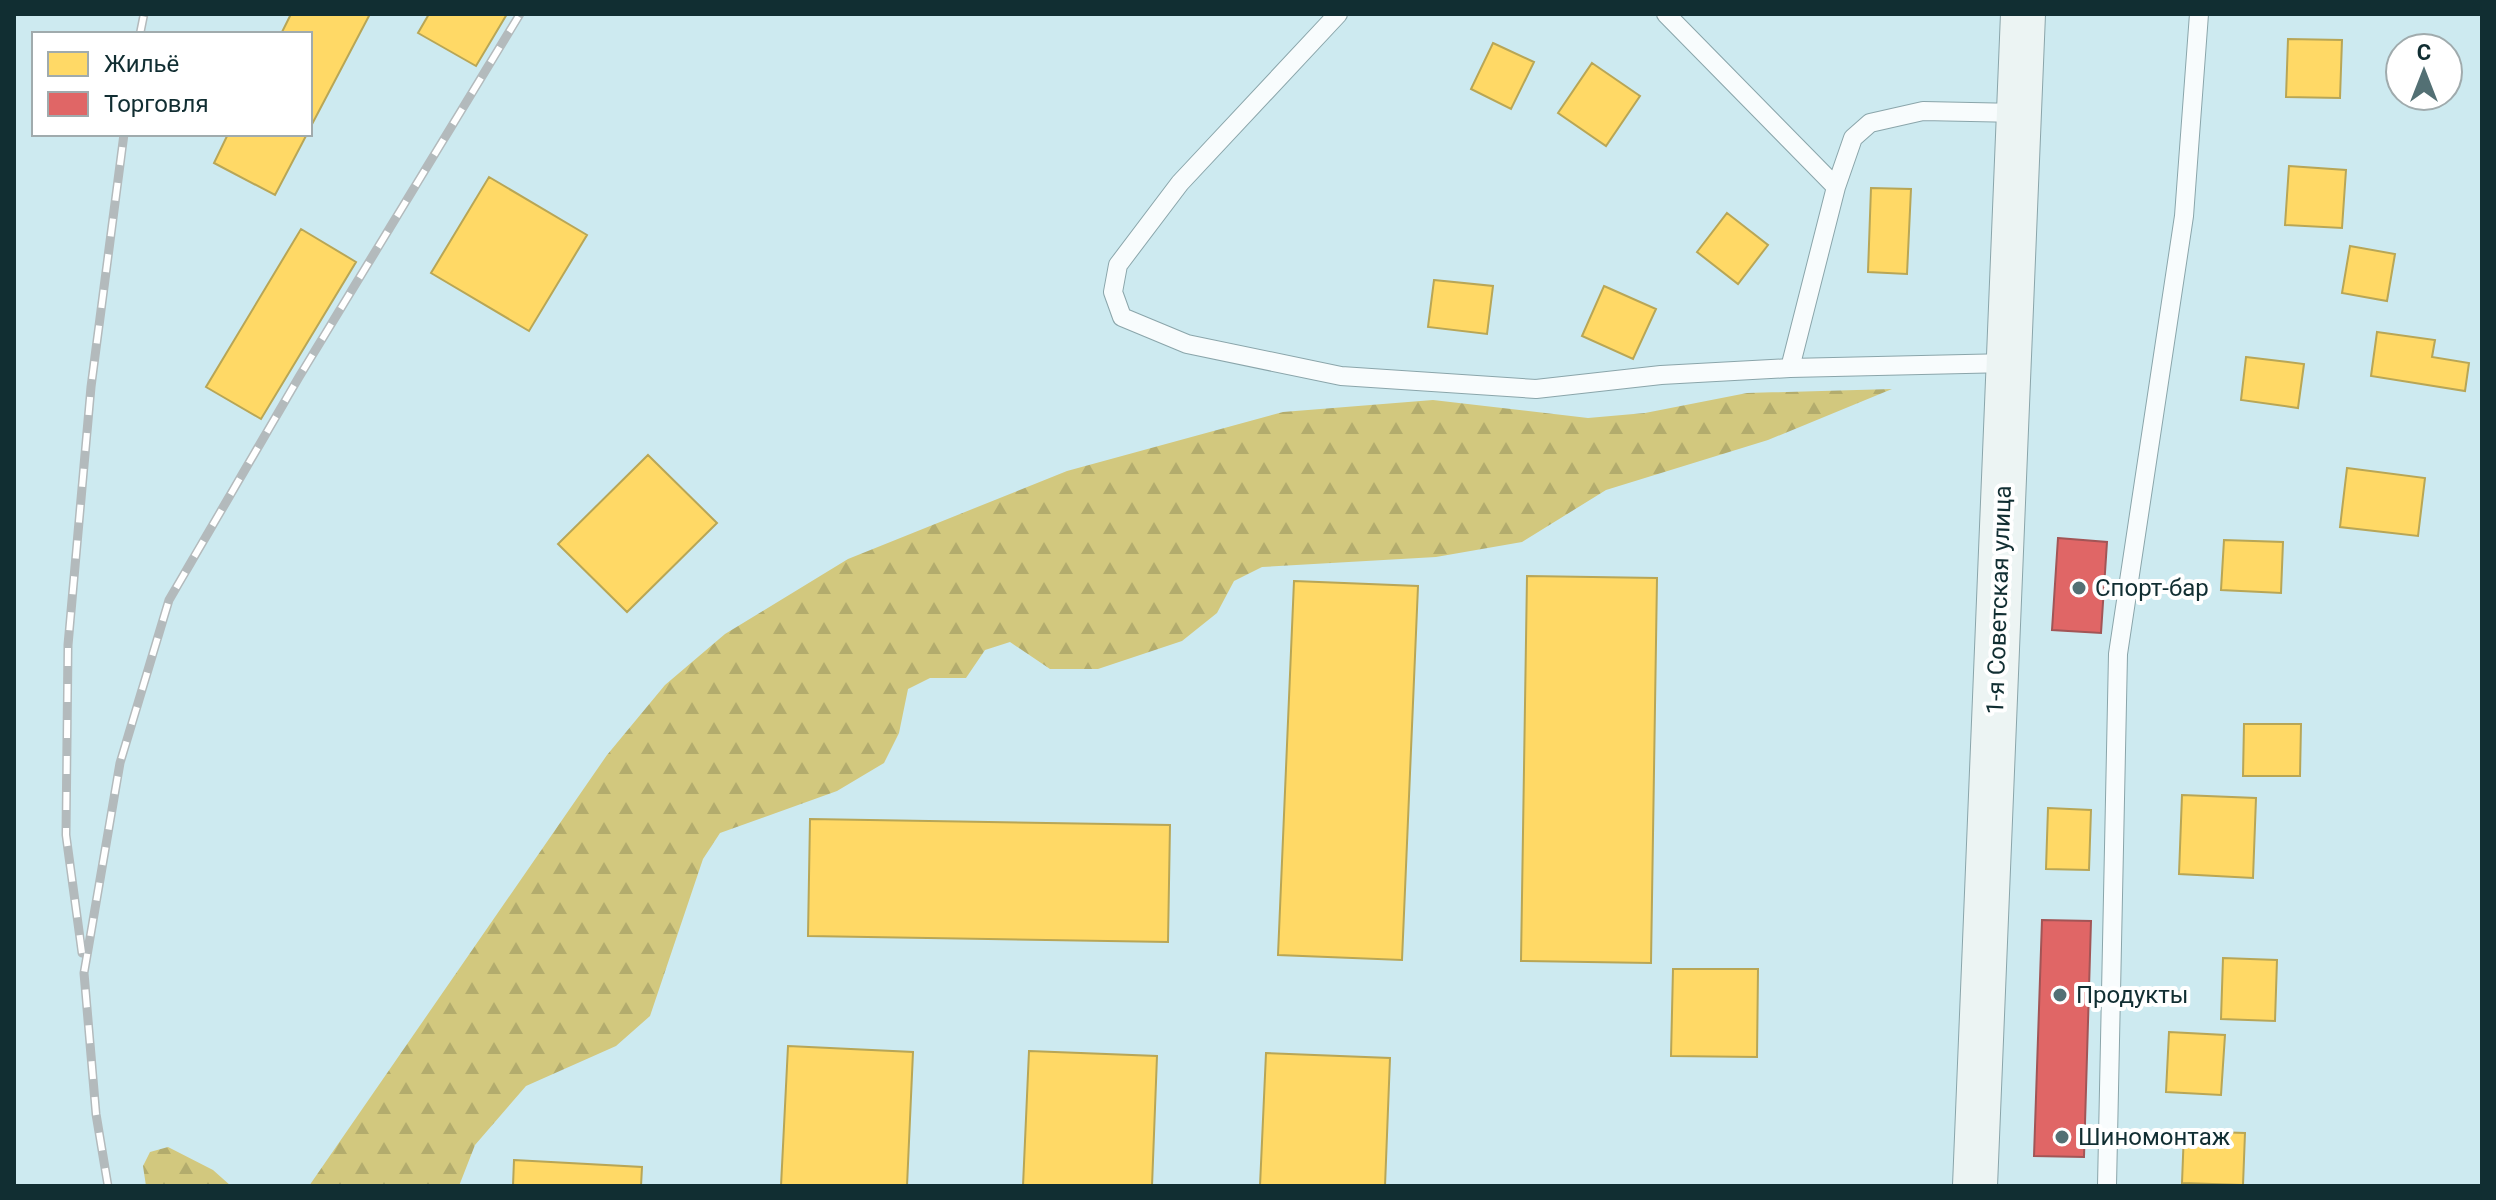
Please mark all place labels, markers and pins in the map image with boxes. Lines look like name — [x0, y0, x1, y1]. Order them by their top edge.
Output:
place label: Спорт-бар — [2095, 574, 2209, 602]
marker: Спорт-бар — [2070, 579, 2088, 597]
place label: Продукты — [2076, 981, 2188, 1009]
marker: Продукты — [2051, 986, 2069, 1004]
place label: Шиномонтаж — [2078, 1123, 2231, 1151]
marker: Шиномонтаж — [2053, 1128, 2071, 1146]

